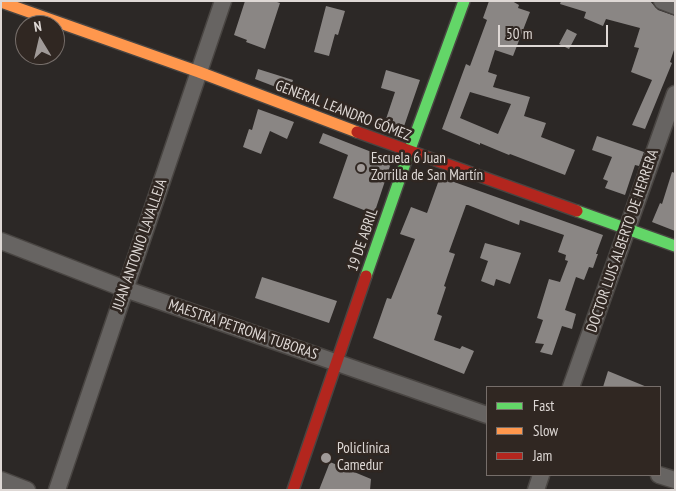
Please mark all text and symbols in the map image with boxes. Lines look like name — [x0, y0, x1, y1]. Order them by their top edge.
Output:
north arrow — [15, 15, 65, 65]
scale bar — [501, 15, 611, 47]
text: N — [33, 17, 43, 36]
text: 50 m — [506, 24, 532, 43]
street label: GENERAL LEANDRO GÓMEZ — [273, 77, 413, 145]
street label: DOCTOR LUIS ALBERTO DE HERRERA — [583, 147, 663, 335]
place label: Escuela 6 Juan Zorrilla de San Martín — [371, 150, 483, 185]
marker: Escuela 6 Juan Zorrilla de San Martín — [355, 162, 367, 174]
street label: JUAN ANTONIO LAVALLEJA — [109, 177, 171, 313]
street label: 19 DE ABRIL — [344, 206, 382, 274]
street label: MAESTRA PETRONA TUBORAS — [166, 296, 320, 364]
legend — [486, 386, 661, 476]
text: Fast — [533, 396, 554, 415]
text: Slow — [533, 421, 558, 440]
place label: Policlínica Camedur — [337, 440, 390, 475]
text: Jam — [533, 446, 552, 465]
marker: Policlínica Camedur — [319, 451, 333, 465]

